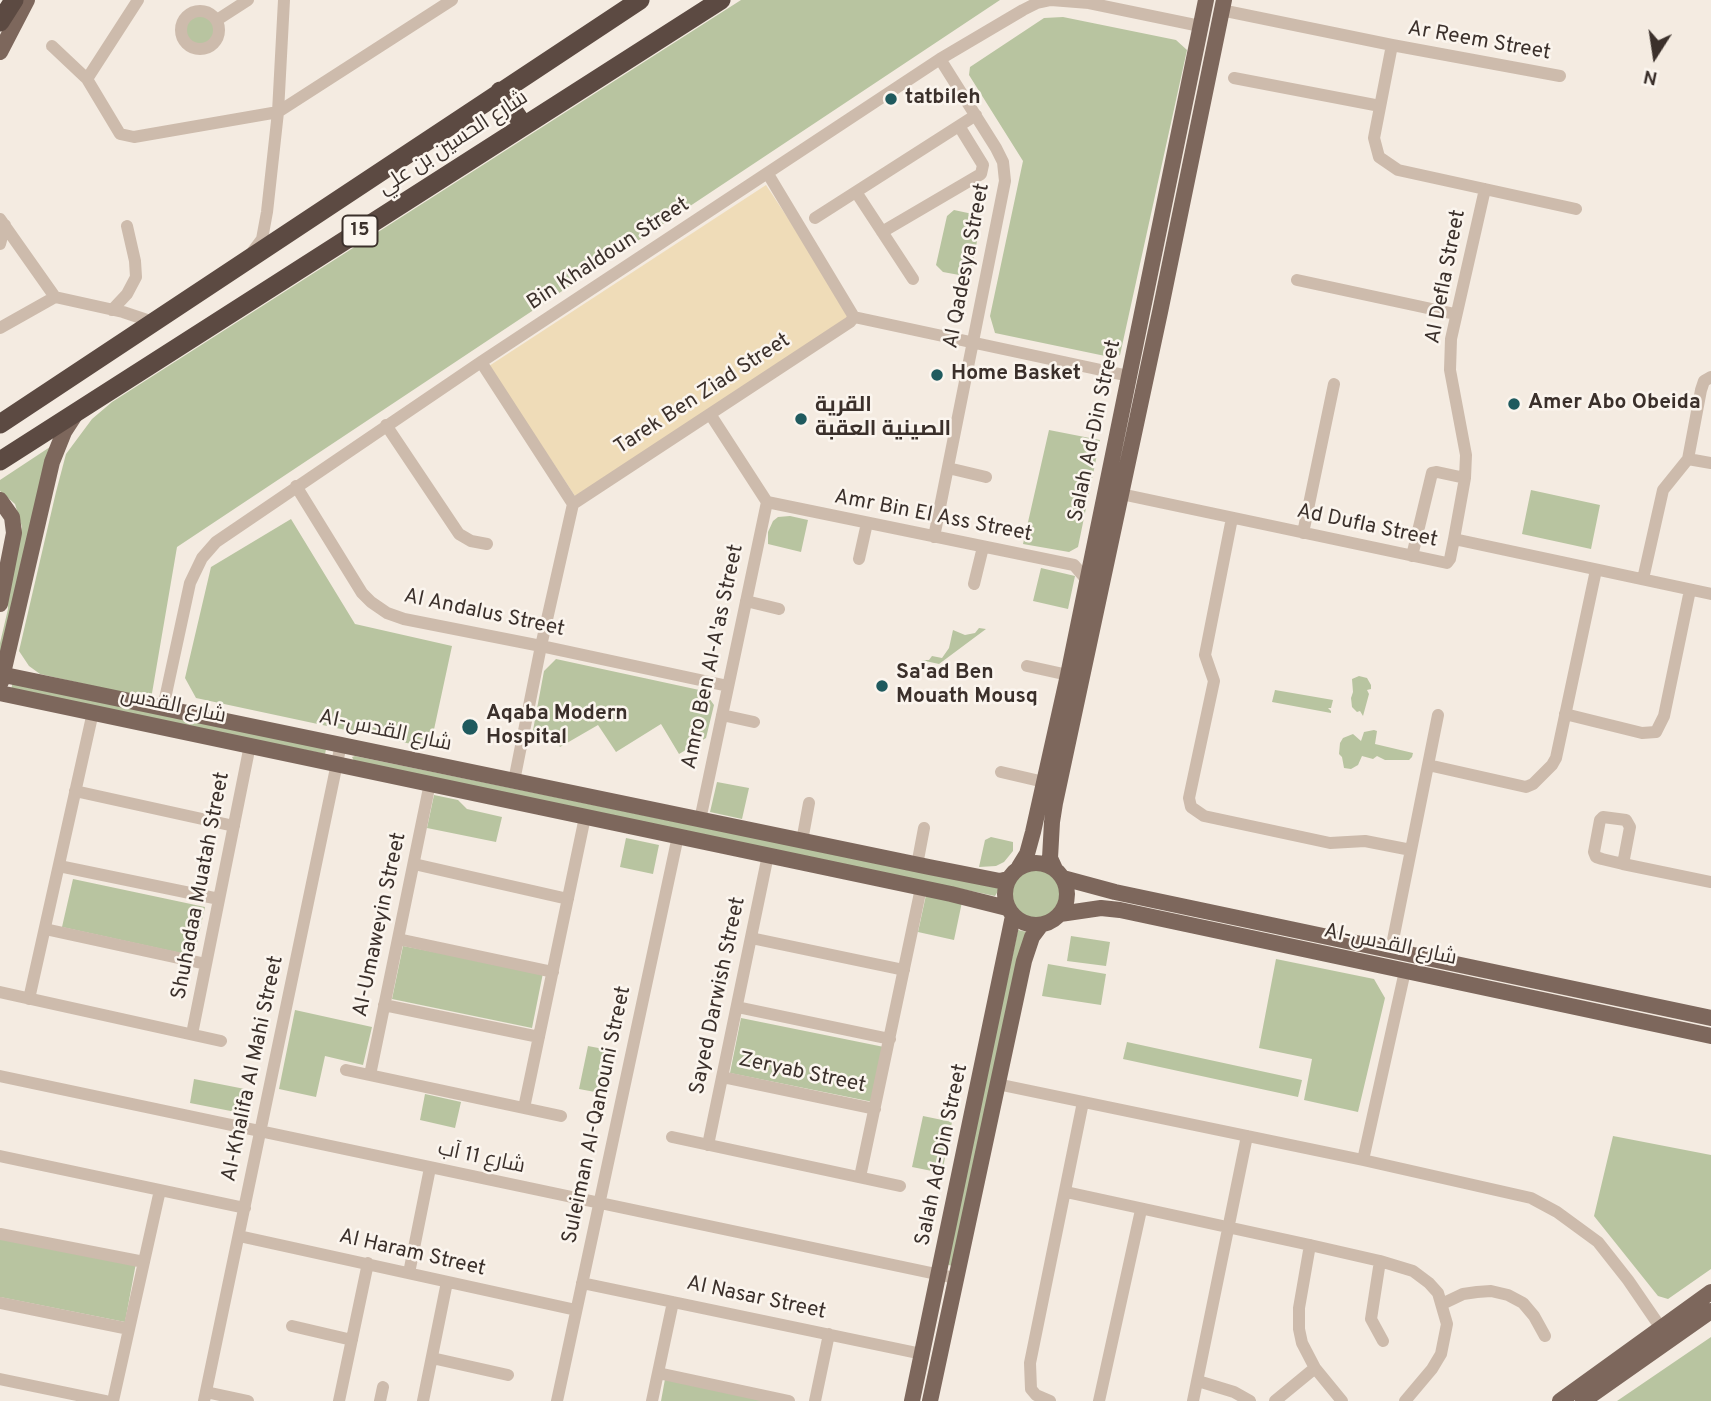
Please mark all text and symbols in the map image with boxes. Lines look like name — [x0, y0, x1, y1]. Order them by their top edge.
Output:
street label: Ar Reem Street — [1406, 17, 1552, 67]
north arrow — [1620, 21, 1690, 91]
text: N — [1641, 63, 1660, 90]
street label: شارع الحسين بن علي — [374, 86, 534, 202]
place label: tatbileh — [905, 86, 981, 112]
marker: tatbileh — [883, 91, 899, 107]
street label: Al Qadesya Street — [940, 181, 996, 351]
street label: Bin Khaldoun Street — [523, 193, 695, 317]
street label: Al Defla Street — [1422, 208, 1472, 346]
road number: 15 — [342, 216, 378, 246]
street label: Tarek Ben Ziad Street — [610, 329, 796, 461]
street label: Salah Ad-Din Street — [1064, 338, 1128, 524]
place label: Home Basket — [951, 362, 1081, 388]
marker: Home Basket — [929, 367, 945, 383]
place label: Amer Abo Obeida — [1528, 391, 1701, 417]
place label: القرية الصينية العقبة — [815, 394, 951, 444]
marker: Amer Abo Obeida — [1506, 396, 1522, 412]
marker: القرية الصينية العقبة — [793, 411, 809, 427]
street label: Amr Bin El Ass Street — [832, 485, 1034, 549]
street label: Ad Dufla Street — [1294, 500, 1440, 554]
street label: Amro Ben Al-A'as Street — [678, 542, 750, 772]
street label: Al Andalus Street — [401, 585, 567, 643]
place label: Sa'ad Ben Mouath Mousq — [896, 661, 1038, 711]
marker: Sa'ad Ben Mouath Mousq — [874, 678, 890, 694]
street label: شارع القدس — [118, 684, 228, 730]
place label: Aqaba Modern Hospital — [486, 702, 628, 752]
street label: Al-شارع القدس — [316, 706, 454, 758]
marker: Aqaba Modern Hospital — [460, 717, 480, 737]
street label: Shuhadaa Muatah Street — [168, 770, 236, 1002]
street label: Al-Umaweyin Street — [349, 830, 413, 1020]
street label: Sayed Darwish Street — [686, 895, 752, 1097]
street label: Al-شارع القدس — [1321, 920, 1459, 972]
street label: Al-Khalifa Al Mahi Street — [218, 954, 290, 1184]
street label: Suleiman Al-Qanouni Street — [558, 984, 638, 1246]
street label: Zeryab Street — [736, 1048, 868, 1100]
street label: Salah Ad-Din Street — [911, 1062, 975, 1248]
street label: شارع 11 آب — [435, 1137, 527, 1181]
street label: Al Haram Street — [336, 1225, 488, 1283]
street label: Al Nasar Street — [684, 1272, 828, 1326]

